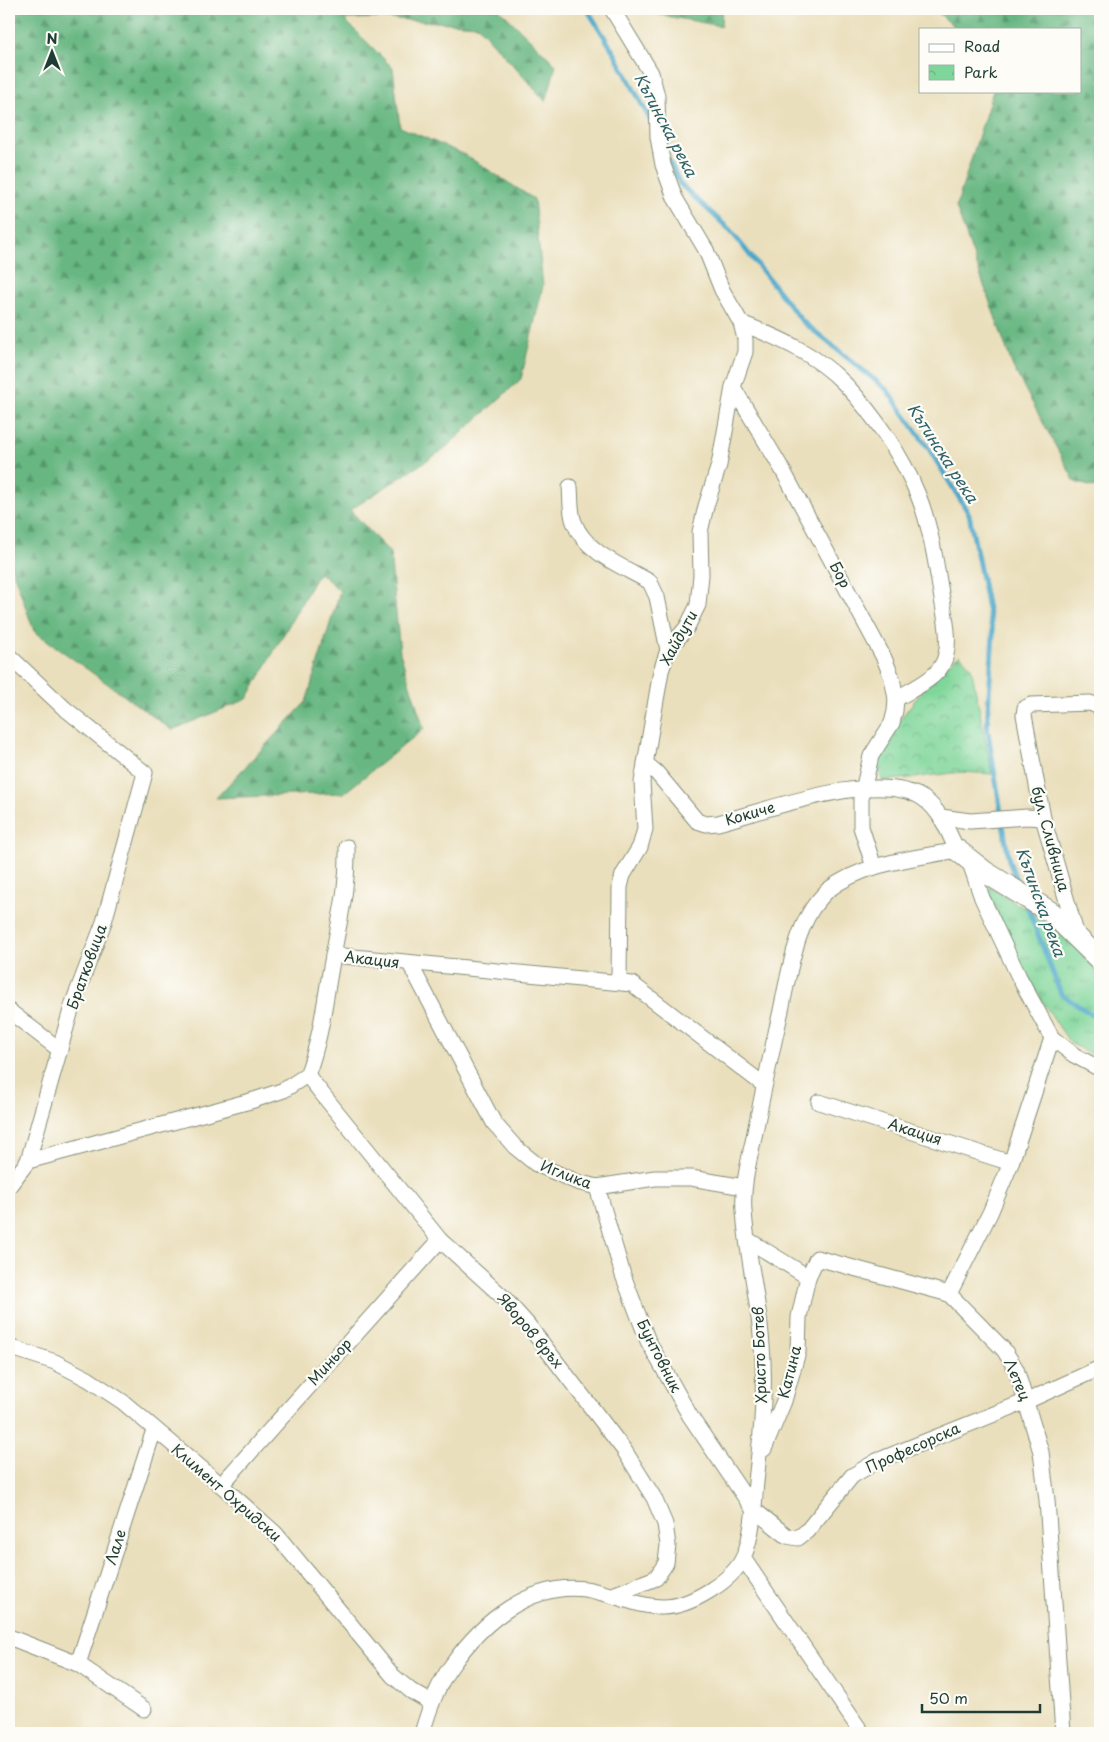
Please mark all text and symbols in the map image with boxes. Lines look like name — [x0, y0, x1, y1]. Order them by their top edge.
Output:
north arrow — [28, 28, 78, 78]
text: N — [46, 28, 58, 49]
legend — [919, 28, 1082, 92]
text: Road — [964, 34, 1000, 57]
text: Park — [964, 60, 998, 83]
water label: Кътинска река — [629, 68, 705, 182]
water label: Кътинска река — [903, 398, 986, 508]
street label: Бор — [825, 557, 858, 592]
street label: Хайдути — [653, 606, 702, 669]
street label: бул. Сливница — [1026, 783, 1077, 895]
street label: Кокиче — [722, 794, 777, 831]
water label: Кътинска река — [1011, 844, 1073, 960]
street label: Братковица — [60, 920, 112, 1012]
street label: Акация — [343, 944, 401, 973]
street label: Акация — [886, 1111, 945, 1150]
street label: Иглика — [538, 1153, 596, 1194]
street label: Яворов връх — [493, 1287, 570, 1373]
street label: Христо Ботев — [745, 1306, 772, 1404]
street label: Бунтовник — [632, 1315, 689, 1396]
street label: Миньор — [301, 1332, 357, 1390]
street label: Катина — [771, 1342, 806, 1400]
street label: Летец — [999, 1355, 1038, 1404]
street label: Професорска — [862, 1415, 964, 1478]
street label: Климент Охридски — [167, 1437, 287, 1546]
street label: Лале — [98, 1526, 131, 1567]
scale bar — [922, 1682, 1039, 1714]
text: 50 m — [929, 1686, 968, 1709]

